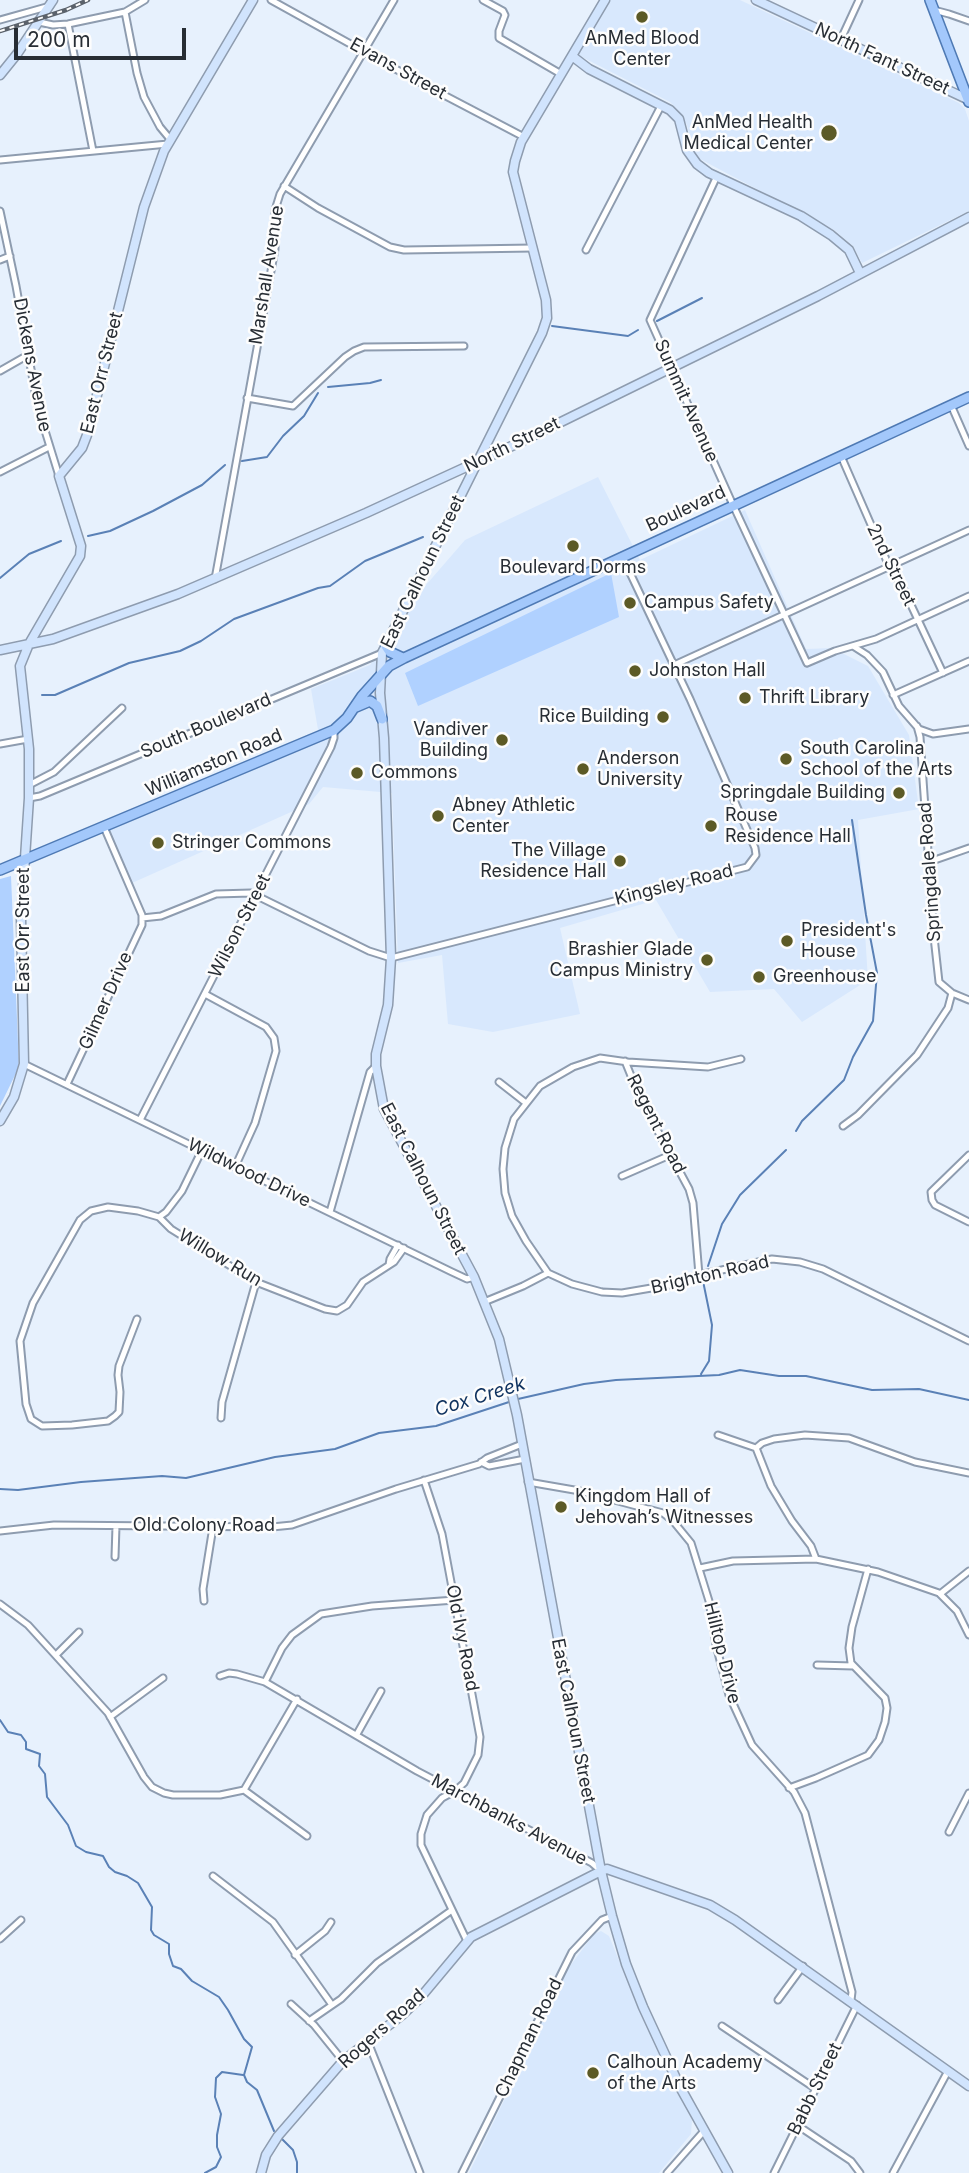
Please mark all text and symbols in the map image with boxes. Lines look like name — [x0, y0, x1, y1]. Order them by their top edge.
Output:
marker: AnMed Blood Center — [634, 9, 650, 25]
scale bar — [18, 14, 189, 58]
street label: North Fant Street — [811, 18, 953, 100]
text: 200 m — [27, 27, 91, 52]
place label: AnMed Blood Center — [585, 28, 699, 70]
street label: Evans Street — [346, 34, 450, 104]
place label: AnMed Health Medical Center — [684, 112, 813, 154]
marker: AnMed Health Medical Center — [819, 123, 839, 143]
street label: Marshall Avenue — [245, 204, 289, 346]
street label: Dickens Avenue — [8, 296, 56, 434]
street label: East Orr Street — [76, 310, 128, 436]
street label: Summit Avenue — [649, 336, 723, 466]
street label: North Street — [461, 413, 563, 477]
street label: Boulevard — [643, 481, 729, 537]
street label: East Calhoun Street — [377, 492, 469, 652]
street label: 2nd Street — [862, 520, 920, 610]
marker: Boulevard Dorms — [565, 538, 581, 554]
place label: Boulevard Dorms — [500, 557, 646, 579]
place label: Campus Safety — [644, 592, 774, 614]
marker: Campus Safety — [622, 595, 638, 611]
place label: Johnston Hall — [649, 660, 765, 682]
marker: Johnston Hall — [627, 663, 643, 679]
place label: Thrift Library — [759, 687, 869, 709]
street label: South Boulevard — [137, 689, 275, 763]
marker: Thrift Library — [737, 690, 753, 706]
place label: Rice Building — [539, 706, 649, 728]
marker: Rice Building — [655, 709, 671, 725]
place label: Vandiver Building — [413, 719, 488, 762]
street label: Williamston Road — [143, 725, 285, 801]
marker: Vandiver Building — [494, 732, 510, 748]
place label: South Carolina School of the Arts — [800, 738, 953, 780]
place label: Anderson University — [597, 748, 683, 790]
marker: South Carolina School of the Arts — [778, 751, 794, 767]
marker: Anderson University — [575, 761, 591, 777]
place label: Commons — [371, 762, 457, 784]
marker: Commons — [349, 765, 365, 781]
place label: Springdale Building — [720, 782, 885, 804]
marker: Springdale Building — [891, 785, 907, 801]
place label: Abney Athletic Center — [452, 795, 575, 838]
street label: Springdale Road — [914, 801, 946, 943]
place label: Rouse Residence Hall — [725, 805, 851, 848]
marker: Abney Athletic Center — [430, 808, 446, 824]
marker: Rouse Residence Hall — [703, 818, 719, 834]
place label: Stringer Commons — [172, 832, 331, 854]
marker: Stringer Commons — [150, 835, 166, 851]
place label: The Village Residence Hall — [480, 840, 606, 882]
marker: The Village Residence Hall — [612, 853, 628, 869]
street label: Kingsley Road — [613, 860, 735, 910]
street label: East Orr Street — [13, 868, 35, 992]
street label: Wilson Street — [205, 871, 275, 981]
place label: President's House — [801, 920, 896, 962]
marker: President's House — [779, 933, 795, 949]
place label: Brashier Glade Campus Ministry — [550, 939, 693, 982]
street label: Gilmer Drive — [75, 949, 137, 1053]
marker: Brashier Glade Campus Ministry — [699, 952, 715, 968]
place label: Greenhouse — [773, 966, 877, 988]
marker: Greenhouse — [751, 969, 767, 985]
street label: Regent Road — [622, 1071, 690, 1177]
street label: East Calhoun Street — [375, 1099, 471, 1259]
street label: Wildwood Drive — [184, 1134, 314, 1212]
street label: Willow Run — [174, 1225, 266, 1291]
street label: Brighton Road — [649, 1251, 771, 1299]
water label: Cox Creek — [432, 1372, 528, 1422]
place label: Kingdom Hall of Jehovah’s Witnesses — [575, 1486, 753, 1528]
marker: Kingdom Hall of Jehovah’s Witnesses — [553, 1499, 569, 1515]
street label: Old Colony Road — [133, 1515, 275, 1537]
street label: Old Ivy Road — [441, 1583, 483, 1693]
street label: Hilltop Drive — [699, 1600, 745, 1706]
street label: East Calhoun Street — [546, 1637, 600, 1805]
street label: Marchbanks Avenue — [427, 1770, 591, 1870]
street label: Chapman Road — [491, 1975, 567, 2101]
street label: Rogers Road — [334, 1985, 430, 2073]
street label: Babb Street — [783, 2039, 847, 2139]
place label: Calhoun Academy of the Arts — [607, 2052, 763, 2094]
marker: Calhoun Academy of the Arts — [585, 2065, 601, 2081]

